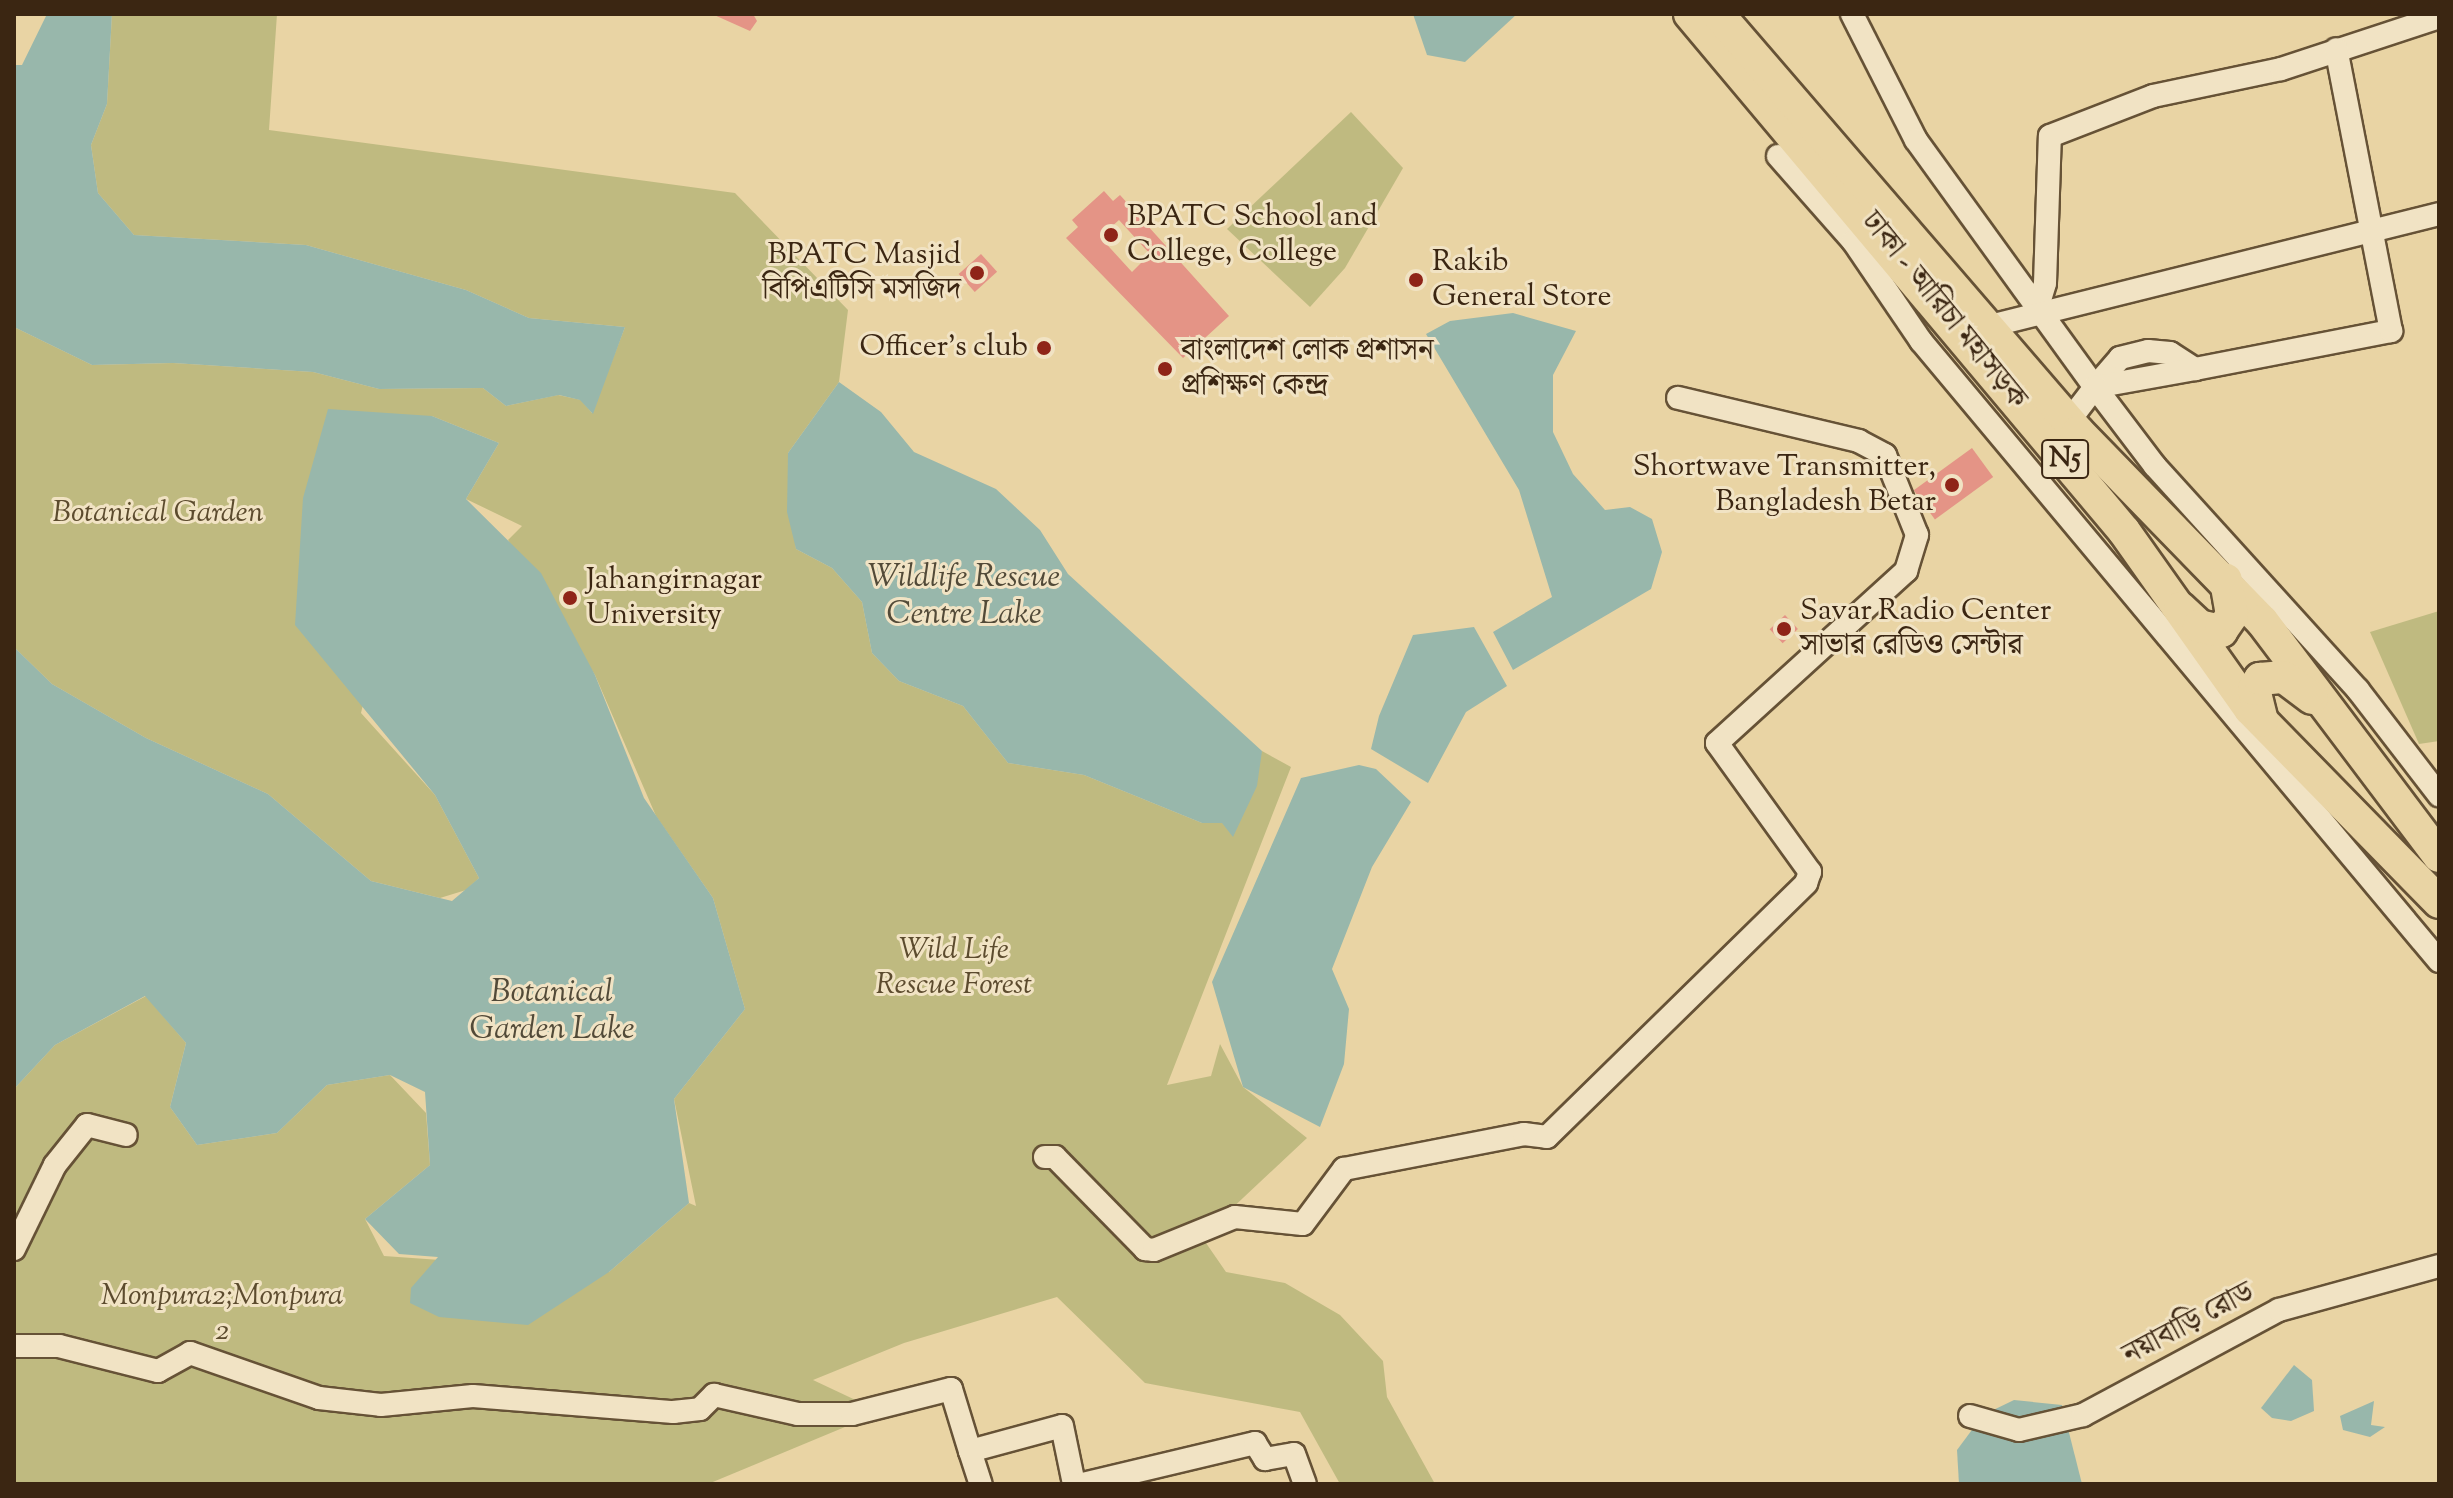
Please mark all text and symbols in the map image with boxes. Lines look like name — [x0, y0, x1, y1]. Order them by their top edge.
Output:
place label: BPATC School and College, College — [1127, 200, 1378, 270]
street label: ঢাকা - আরিচা মহাসড়ক — [1853, 205, 2033, 417]
marker: BPATC School and College, College — [1102, 226, 1120, 244]
place label: BPATC Masjid বিপিএটিসি মসজিদ — [762, 238, 961, 308]
place label: Rakib General Store — [1432, 245, 1612, 316]
marker: BPATC Masjid বিপিএটিসি মসজিদ — [968, 264, 986, 282]
marker: Rakib General Store — [1407, 271, 1425, 289]
place label: Officer's club — [859, 330, 1028, 366]
place label: বাংলাদেশ লোক প্রশাসন প্রশিক্ষণ কেন্দ্র — [1181, 334, 1434, 404]
marker: Officer's club — [1035, 339, 1053, 357]
marker: বাংলাদেশ লোক প্রশাসন প্রশিক্ষণ কেন্দ্র — [1156, 360, 1174, 378]
road number: N5 — [2041, 435, 2089, 483]
place label: Shortwave Transmitter, Bangladesh Betar — [1633, 450, 1936, 520]
marker: Shortwave Transmitter, Bangladesh Betar — [1943, 476, 1961, 494]
park label: Botanical Garden — [53, 496, 263, 532]
water label: Wildlife Rescue Centre Lake — [868, 560, 1060, 635]
place label: Jahangirnagar University — [586, 563, 762, 634]
marker: Jahangirnagar University — [561, 589, 579, 607]
place label: Savar Radio Center সাভার রেডিও সেন্টার — [1800, 594, 2051, 664]
marker: Savar Radio Center সাভার রেডিও সেন্টার — [1775, 620, 1793, 638]
park label: Wild Life Rescue Forest — [876, 933, 1032, 1004]
water label: Botanical Garden Lake — [469, 975, 635, 1050]
street label: নয়াবাড়ি রোড — [2118, 1276, 2260, 1374]
park label: Monpura2;Monpura 2 — [101, 1279, 343, 1350]

